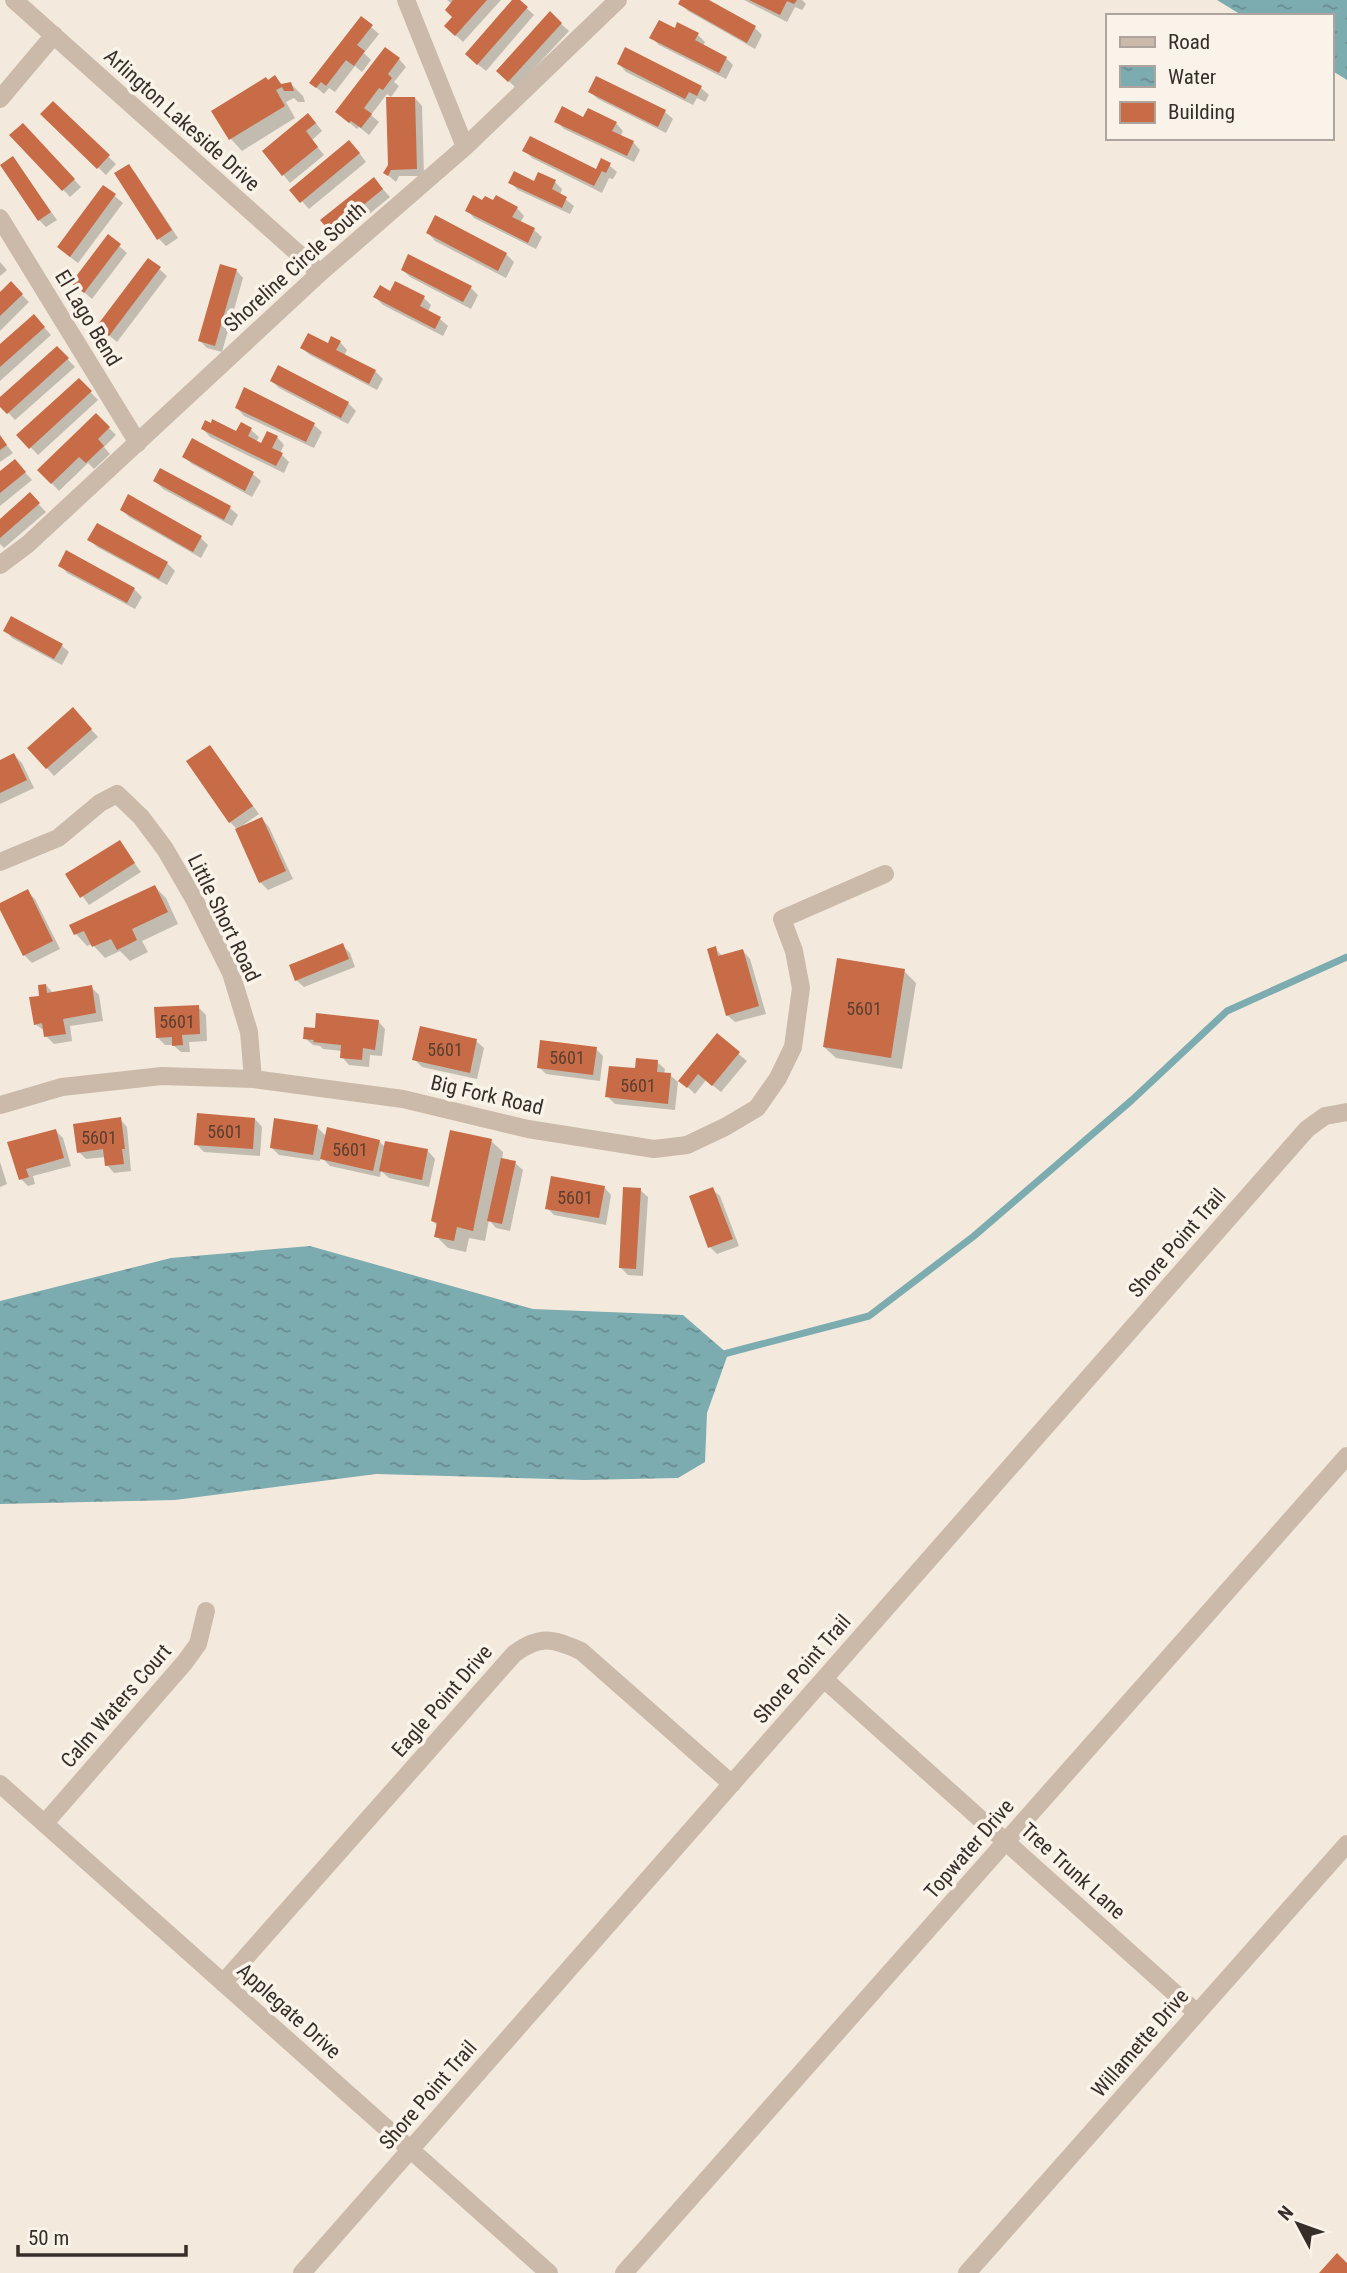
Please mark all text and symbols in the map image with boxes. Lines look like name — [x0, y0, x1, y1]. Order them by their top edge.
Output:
legend — [1106, 14, 1333, 140]
text: Road — [1168, 30, 1210, 54]
street label: Arlington Lakeside Drive — [99, 44, 265, 196]
text: Water — [1168, 65, 1216, 89]
text: Building — [1168, 100, 1235, 124]
street label: Shoreline Circle South — [219, 197, 371, 337]
street label: El Lago Bend — [50, 266, 126, 370]
street label: Little Short Road — [183, 851, 265, 985]
house number: 5601 — [846, 998, 882, 1019]
house number: 5601 — [159, 1011, 195, 1032]
house number: 5601 — [427, 1039, 463, 1060]
house number: 5601 — [549, 1047, 585, 1068]
street label: Big Fork Road — [428, 1070, 546, 1120]
house number: 5601 — [620, 1075, 656, 1096]
house number: 5601 — [207, 1121, 243, 1142]
house number: 5601 — [81, 1127, 117, 1148]
house number: 5601 — [332, 1139, 368, 1160]
street label: Shore Point Trail — [1123, 1184, 1231, 1302]
house number: 5601 — [557, 1187, 593, 1208]
street label: Shore Point Trail — [748, 1610, 856, 1728]
street label: Calm Waters Court — [56, 1639, 176, 1773]
street label: Eagle Point Drive — [387, 1640, 497, 1762]
street label: Topwater Drive — [919, 1794, 1019, 1904]
street label: Tree Trunk Lane — [1016, 1818, 1130, 1924]
street label: Applegate Drive — [232, 1958, 346, 2064]
street label: Willamette Drive — [1087, 1984, 1193, 2102]
street label: Shore Point Trail — [374, 2036, 482, 2154]
north arrow — [1263, 2189, 1333, 2259]
text: N — [1273, 2201, 1298, 2225]
scale bar — [18, 2214, 186, 2258]
text: 50 m — [28, 2226, 69, 2250]

